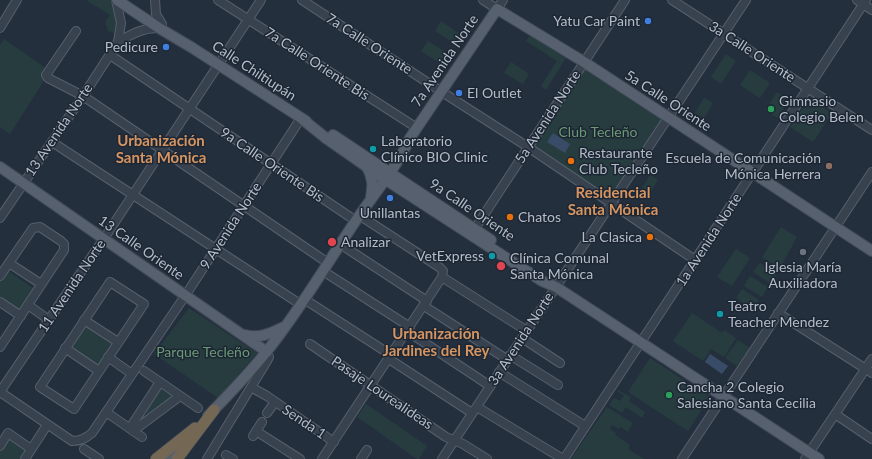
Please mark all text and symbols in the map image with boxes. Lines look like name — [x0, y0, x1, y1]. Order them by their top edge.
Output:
street label: 7a Calle Oriente — [323, 10, 415, 78]
street label: 7a Avenida Norte — [408, 12, 482, 110]
place label: Yatu Car Paint — [553, 13, 640, 29]
marker: Yatu Car Paint — [643, 16, 653, 26]
street label: 3a Calle Oriente — [706, 18, 798, 86]
street label: 7a Calle Oriente Bis — [261, 24, 373, 104]
street label: Calle Chiltiupán — [209, 38, 299, 104]
place label: Pedicure — [105, 39, 158, 55]
marker: Pedicure — [161, 42, 171, 52]
street label: 5a Avenida Norte — [512, 67, 584, 167]
street label: 5a Calle Oriente — [622, 67, 714, 135]
street label: 13 Avenida Norte — [22, 80, 96, 180]
place label: El Outlet — [467, 85, 522, 101]
marker: El Outlet — [454, 88, 464, 98]
place label: Gimnasio Colegio Belen — [779, 93, 864, 126]
marker: Gimnasio Colegio Belen — [766, 104, 776, 114]
street label: 9a Calle Oriente Bis — [217, 124, 327, 206]
park label: Club Tecleño — [559, 124, 637, 140]
district label: Urbanización Santa Mónica — [116, 132, 206, 167]
place label: Laboratorio Clínico BIO Clinic — [381, 133, 488, 166]
marker: Laboratorio Clínico BIO Clinic — [368, 144, 378, 154]
place label: Restaurante Club Tecleño — [579, 145, 658, 178]
place label: Escuela de Comunicación Mónica Herrera — [665, 150, 821, 182]
marker: Restaurante Club Tecleño — [566, 156, 576, 166]
marker: Escuela de Comunicación Mónica Herrera — [824, 161, 834, 171]
street label: 9a Calle Oriente — [426, 175, 518, 245]
street label: 9 Avenida Norte — [197, 179, 265, 273]
district label: Residencial Santa Mónica — [568, 184, 658, 219]
street label: 1a Avenida Norte — [673, 190, 745, 290]
marker: Unillantas — [385, 193, 395, 203]
place label: Unillantas — [360, 205, 420, 221]
place label: Chatos — [518, 209, 561, 225]
street label: 13 Calle Oriente — [95, 212, 187, 284]
marker: Chatos — [505, 212, 515, 222]
place label: La Clasica — [582, 229, 642, 245]
marker: La Clasica — [645, 232, 655, 242]
place label: Analizar — [341, 234, 390, 250]
street label: 11 Avenida Norte — [35, 236, 109, 336]
marker: Analizar — [326, 236, 338, 248]
marker: Iglesia María Auxiliadora — [798, 247, 808, 257]
place label: VetExpress — [416, 248, 484, 264]
place label: Clínica Comunal Santa Mónica — [510, 250, 609, 282]
marker: VetExpress — [487, 251, 497, 261]
place label: Iglesia María Auxiliadora — [765, 259, 841, 292]
marker: Clínica Comunal Santa Mónica — [495, 260, 507, 272]
street label: 3a Avenida Norte — [485, 289, 557, 389]
place label: Teatro Teacher Mendez — [728, 298, 829, 330]
marker: Teatro Teacher Mendez — [715, 309, 725, 319]
district label: Urbanización Jardines del Rey — [383, 325, 489, 360]
park label: Parque Tecleño — [156, 344, 250, 360]
street label: Pasaje Lourealideas — [328, 353, 436, 433]
place label: Cancha 2 Colegio Salesiano Santa Cecilia — [677, 379, 816, 412]
marker: Cancha 2 Colegio Salesiano Santa Cecilia — [664, 390, 674, 400]
street label: Senda 1 — [279, 401, 329, 443]

